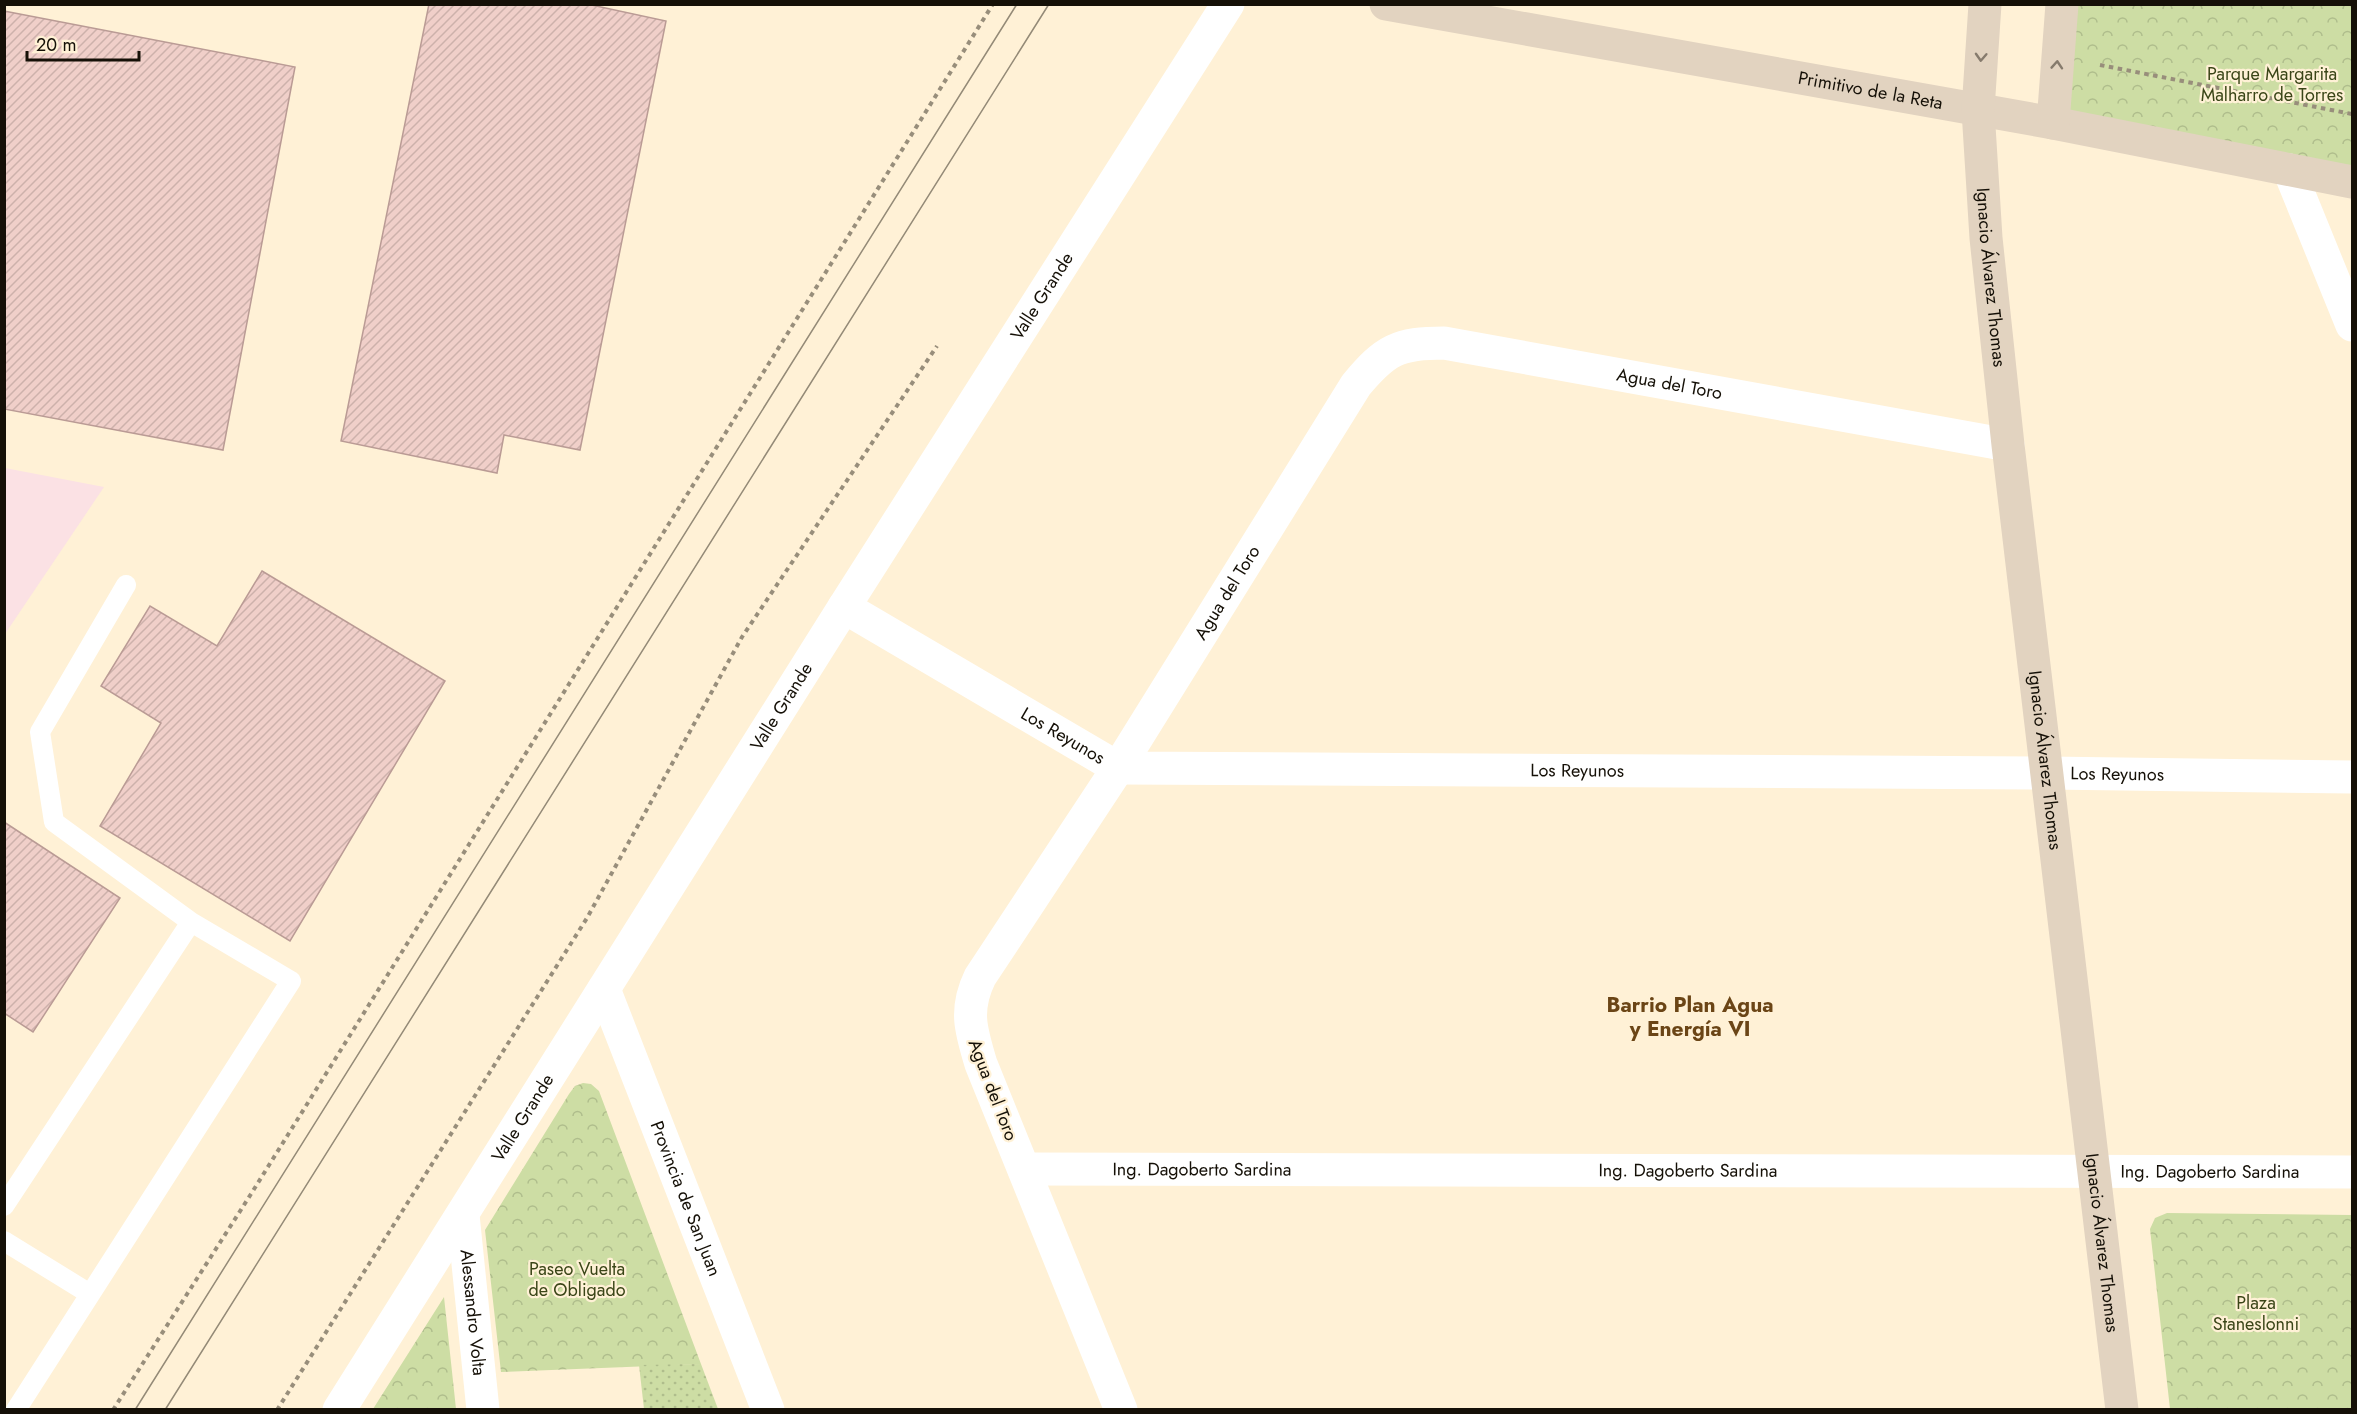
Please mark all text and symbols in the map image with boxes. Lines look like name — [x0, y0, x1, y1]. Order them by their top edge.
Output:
scale bar — [27, 24, 140, 62]
text: 20 m — [36, 32, 76, 58]
one-way arrow — [1975, 53, 1988, 62]
one-way arrow — [2050, 60, 2063, 69]
park label: Parque Margarita Malharro de Torres — [2201, 61, 2343, 108]
street label: Primitivo de la Reta — [1796, 65, 1945, 116]
street label: Ignacio Álvarez Thomas — [1970, 187, 2013, 368]
street label: Valle Grande — [1004, 247, 1080, 345]
street label: Agua del Toro — [1614, 361, 1724, 406]
street label: Agua del Toro — [1188, 540, 1266, 645]
street label: Valle Grande — [744, 657, 819, 756]
street label: Ignacio Álvarez Thomas — [2022, 669, 2069, 851]
street label: Los Reyunos — [1016, 701, 1110, 771]
street label: Los Reyunos — [1530, 757, 1624, 784]
street label: Los Reyunos — [2070, 760, 2164, 788]
district label: Barrio Plan Agua y Energía VI — [1606, 990, 1774, 1044]
street label: Agua del Toro — [962, 1035, 1024, 1145]
street label: Valle Grande — [485, 1069, 560, 1167]
street label: Provincia de San Juan — [644, 1117, 728, 1280]
street label: Ignacio Álvarez Thomas — [2079, 1152, 2126, 1334]
street label: Ing. Dagoberto Sardina — [1112, 1156, 1292, 1183]
street label: Ing. Dagoberto Sardina — [1598, 1157, 1778, 1184]
street label: Ing. Dagoberto Sardina — [2120, 1158, 2300, 1185]
street label: Alessandro Volta — [454, 1248, 492, 1377]
park label: Paseo Vuelta de Obligado — [528, 1256, 626, 1303]
park label: Plaza Staneslonni — [2213, 1290, 2299, 1337]

